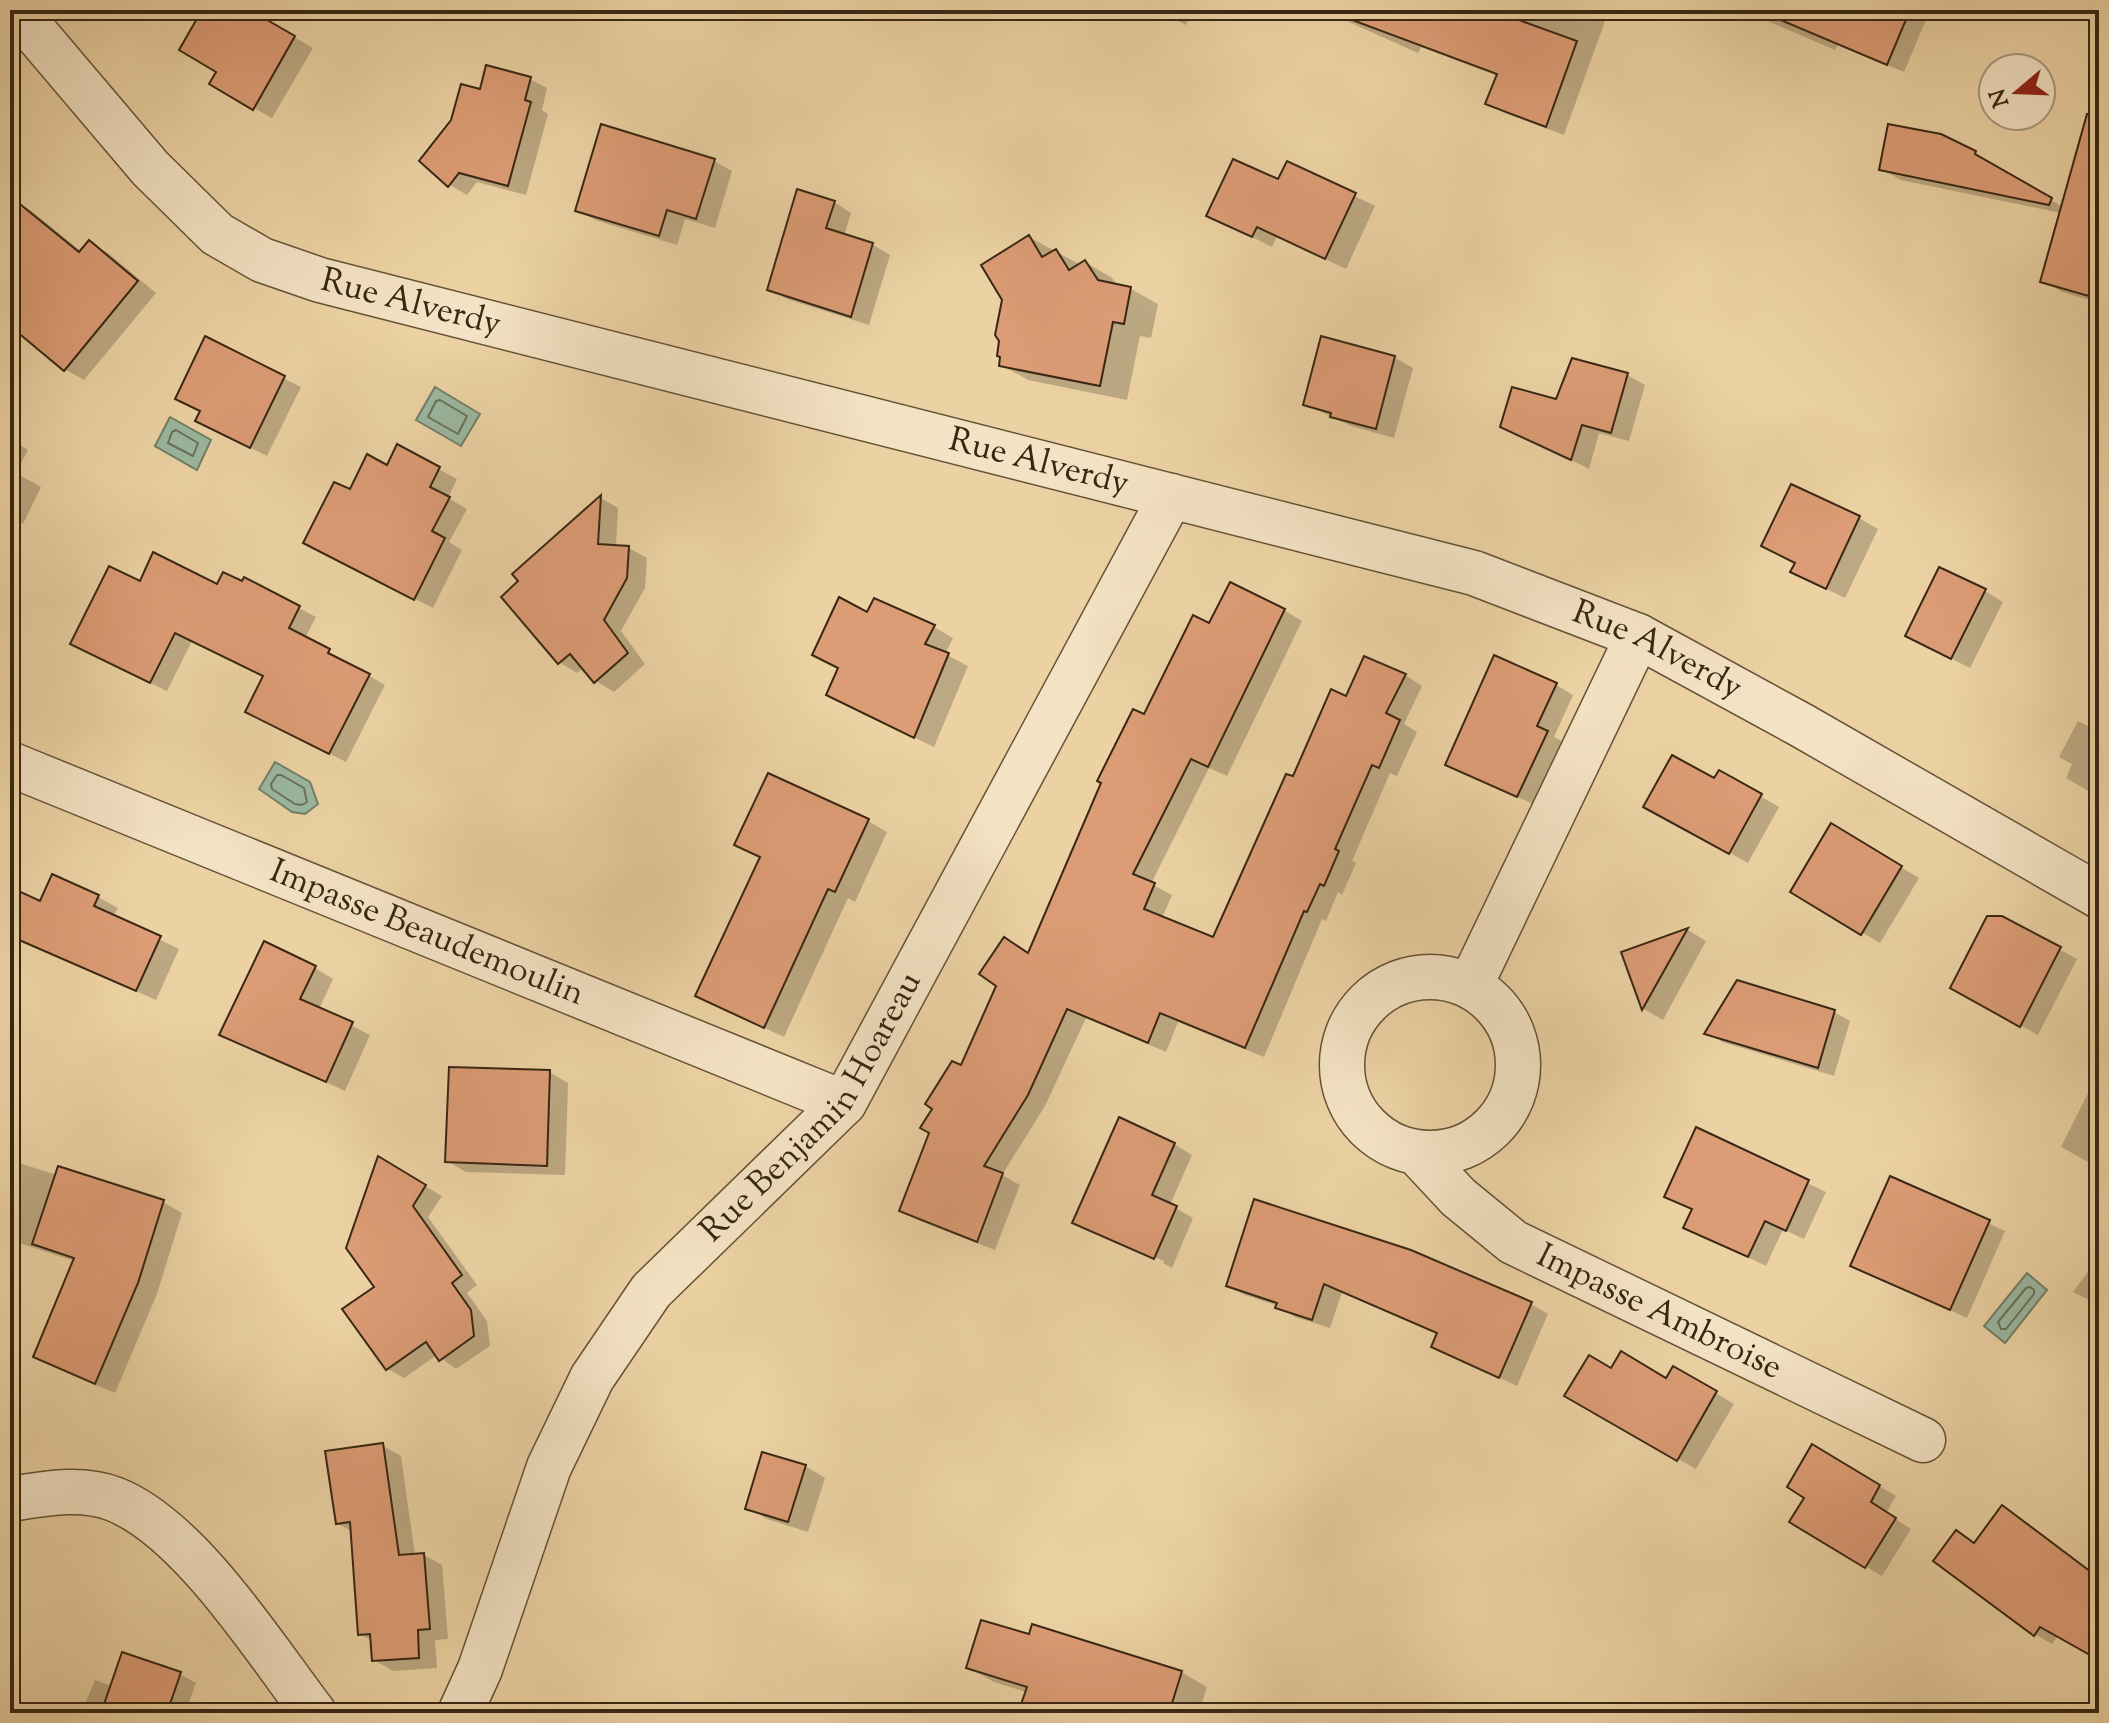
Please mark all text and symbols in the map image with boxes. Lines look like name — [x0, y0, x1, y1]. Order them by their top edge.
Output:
north arrow — [1977, 52, 2057, 132]
text: N — [1983, 84, 2019, 111]
street label: Rue Alverdy — [315, 257, 506, 349]
street label: Rue Alverdy — [943, 416, 1134, 509]
street label: Rue Alverdy — [1565, 588, 1751, 713]
street label: Impasse Beaudemoulin — [262, 848, 591, 1019]
street label: Rue Benjamin Hoareau — [689, 963, 935, 1254]
street label: Impasse Ambroise — [1528, 1232, 1790, 1393]

